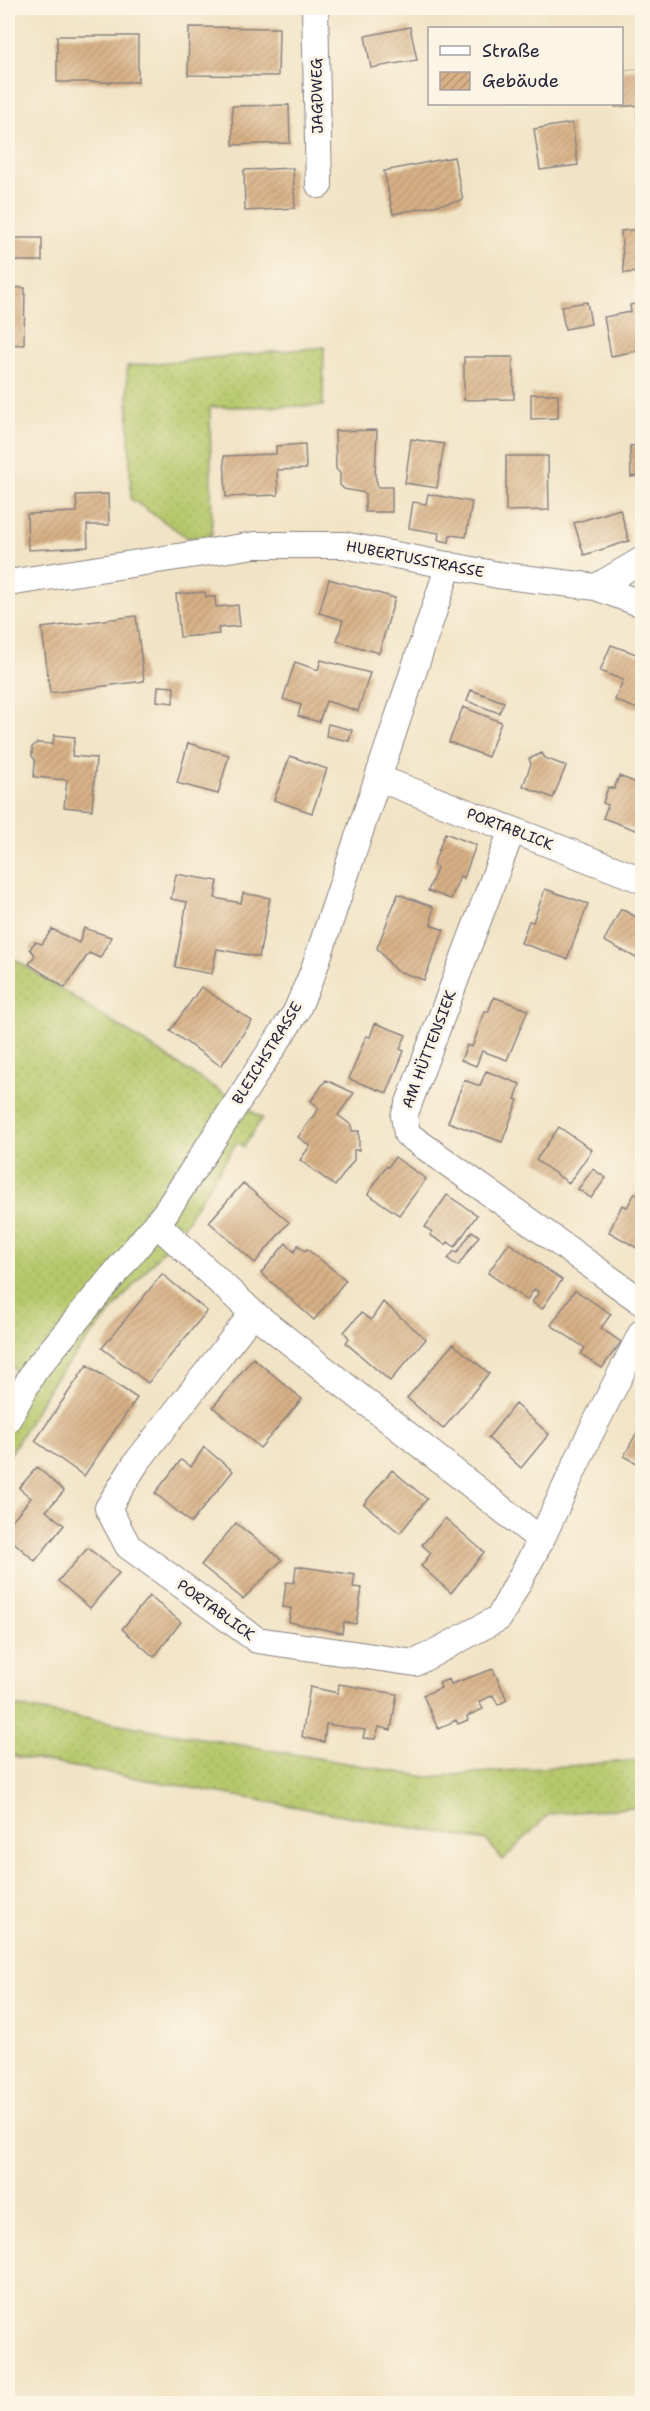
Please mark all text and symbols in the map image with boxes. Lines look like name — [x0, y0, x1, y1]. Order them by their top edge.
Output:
legend — [428, 27, 623, 105]
text: Straße — [482, 39, 540, 63]
street label: JAGDWEG — [306, 58, 328, 134]
text: Gebäude — [482, 69, 559, 93]
street label: HUBERTUSSTRASSE — [344, 536, 486, 582]
street label: PORTABLICK — [464, 803, 557, 855]
street label: AM HÜTTENSIEK — [397, 987, 461, 1111]
street label: BLEICHSTRASSE — [227, 998, 307, 1108]
street label: PORTABLICK — [173, 1575, 259, 1645]

